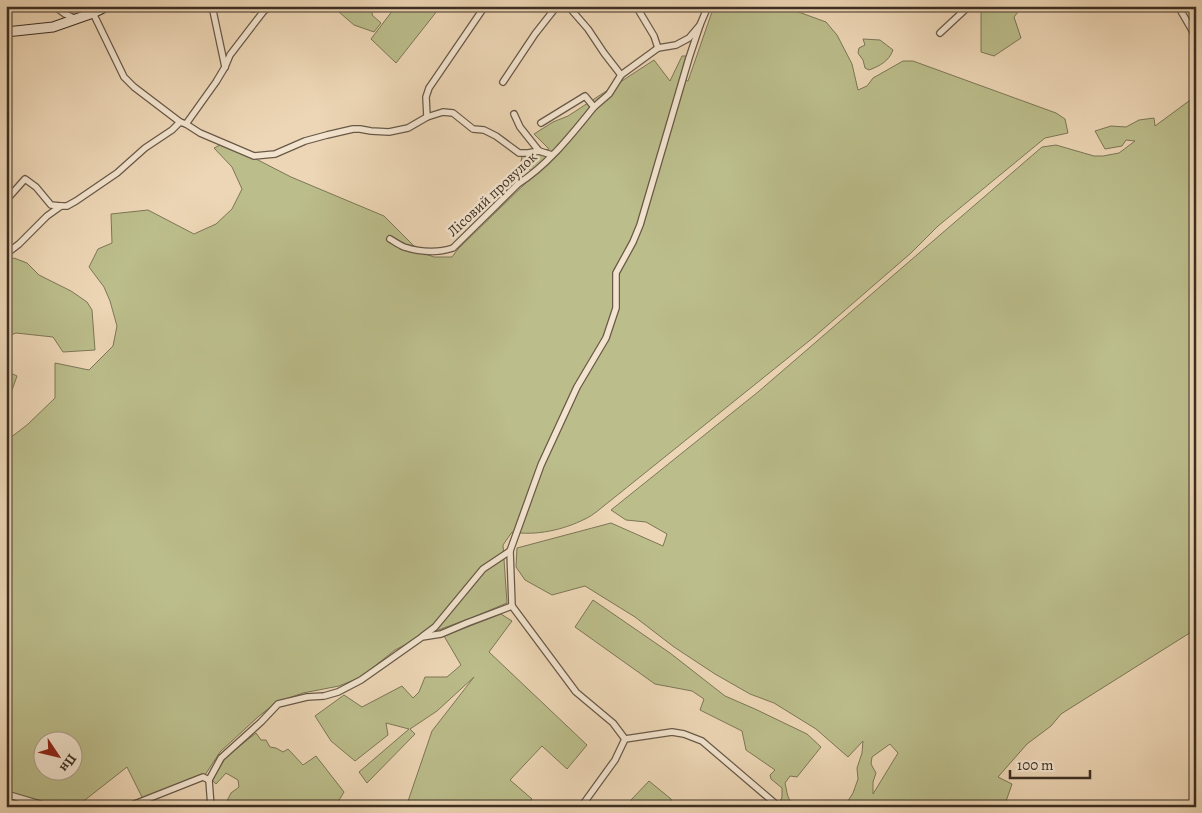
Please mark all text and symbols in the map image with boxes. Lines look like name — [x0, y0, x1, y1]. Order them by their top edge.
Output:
street label: Лісовий провулок — [443, 147, 541, 241]
north arrow — [32, 730, 82, 780]
scale bar — [1010, 748, 1090, 780]
text: Пн — [55, 750, 81, 776]
text: 100 m — [1017, 755, 1054, 775]

